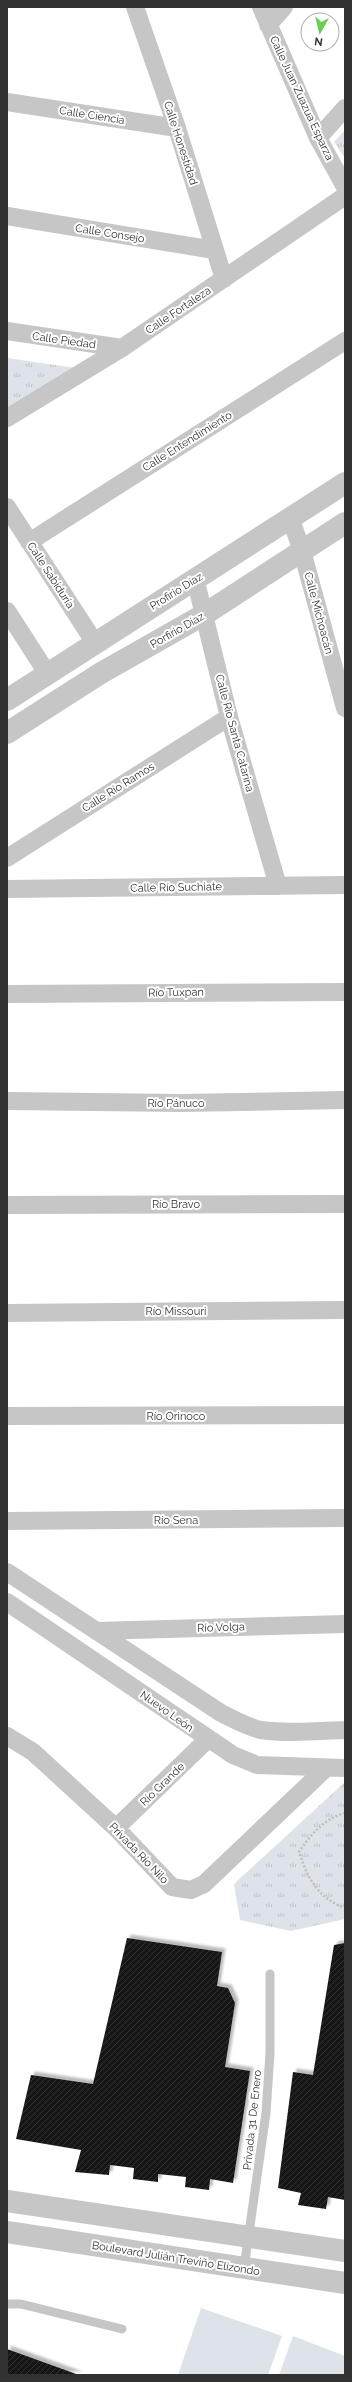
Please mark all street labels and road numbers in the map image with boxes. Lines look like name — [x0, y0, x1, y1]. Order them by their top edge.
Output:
street label: Calle Juan Zuazua Esparza — [267, 34, 336, 162]
street label: Calle Honestidad — [161, 100, 200, 187]
street label: Calle Ciencia — [58, 104, 126, 127]
street label: Calle Consejo — [74, 222, 146, 245]
street label: Calle Fortaleza — [143, 284, 213, 337]
street label: Calle Piedad — [31, 330, 97, 351]
street label: Calle Entendimiento — [140, 408, 235, 474]
street label: Calle Sabiduría — [24, 540, 77, 611]
street label: Profirio Díaz — [147, 570, 206, 613]
street label: Calle Michoacán — [301, 571, 336, 656]
street label: Porfirio Díaz — [148, 610, 207, 651]
street label: Calle Río Santa Catarina — [213, 673, 256, 793]
street label: Calle Río Ramos — [80, 760, 157, 815]
street label: Calle Río Suchiate — [130, 880, 223, 895]
street label: Río Tuxpan — [148, 986, 204, 999]
street label: Río Pánuco — [147, 1097, 205, 1110]
street label: Río Bravo — [152, 1198, 200, 1211]
street label: Río Missouri — [146, 1305, 206, 1318]
street label: Río Orinoco — [147, 1410, 206, 1423]
street label: Río Sena — [154, 1514, 198, 1527]
street label: Río Volga — [197, 1620, 245, 1635]
street label: Nuevo León — [138, 1688, 196, 1735]
street label: Río Grande — [138, 1760, 187, 1809]
street label: Privada Río Nilo — [106, 1820, 171, 1887]
street label: Privada 31 De Enero — [241, 2069, 264, 2171]
street label: Boulevard Julián Treviño Elizondo — [91, 2239, 261, 2278]

